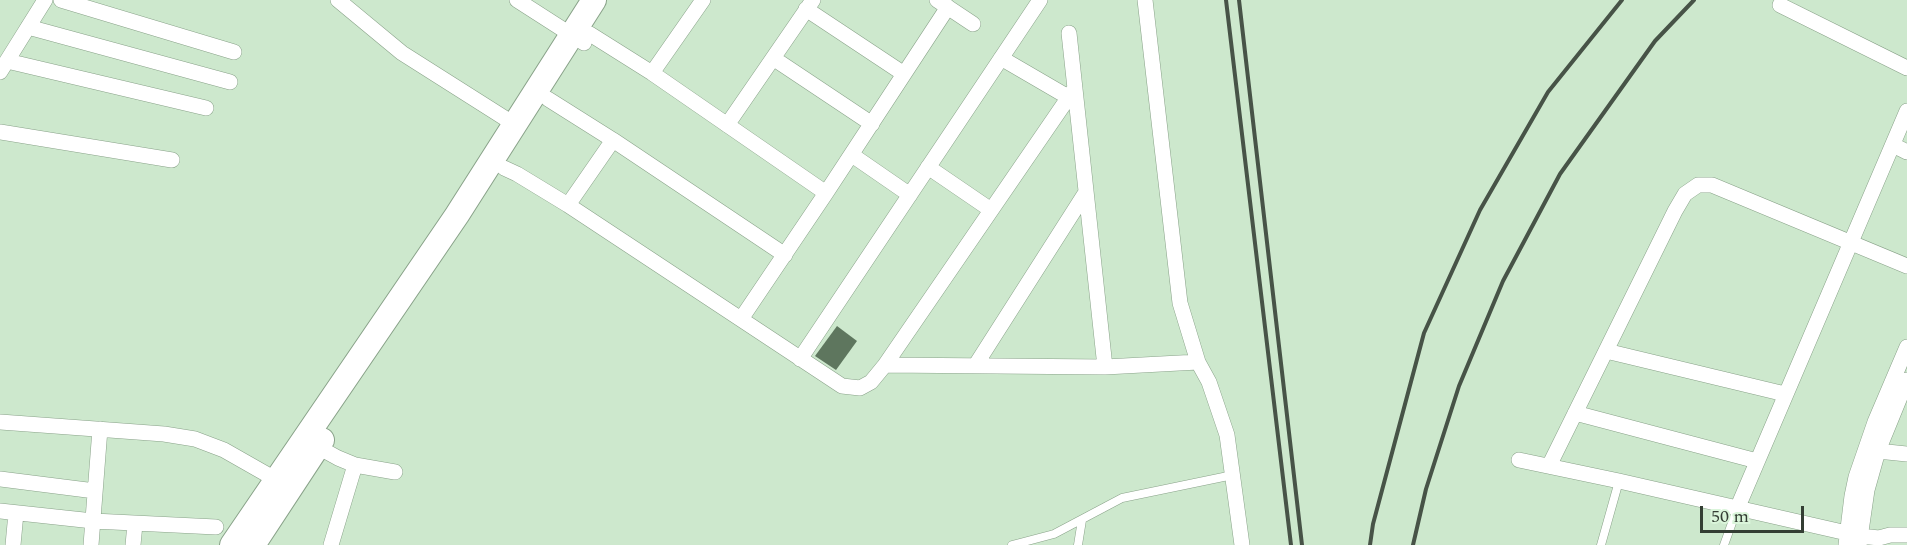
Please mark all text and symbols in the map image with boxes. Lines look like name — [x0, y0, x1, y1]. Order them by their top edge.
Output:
scale bar — [1703, 494, 1806, 532]
text: 50 m — [1711, 503, 1749, 530]

